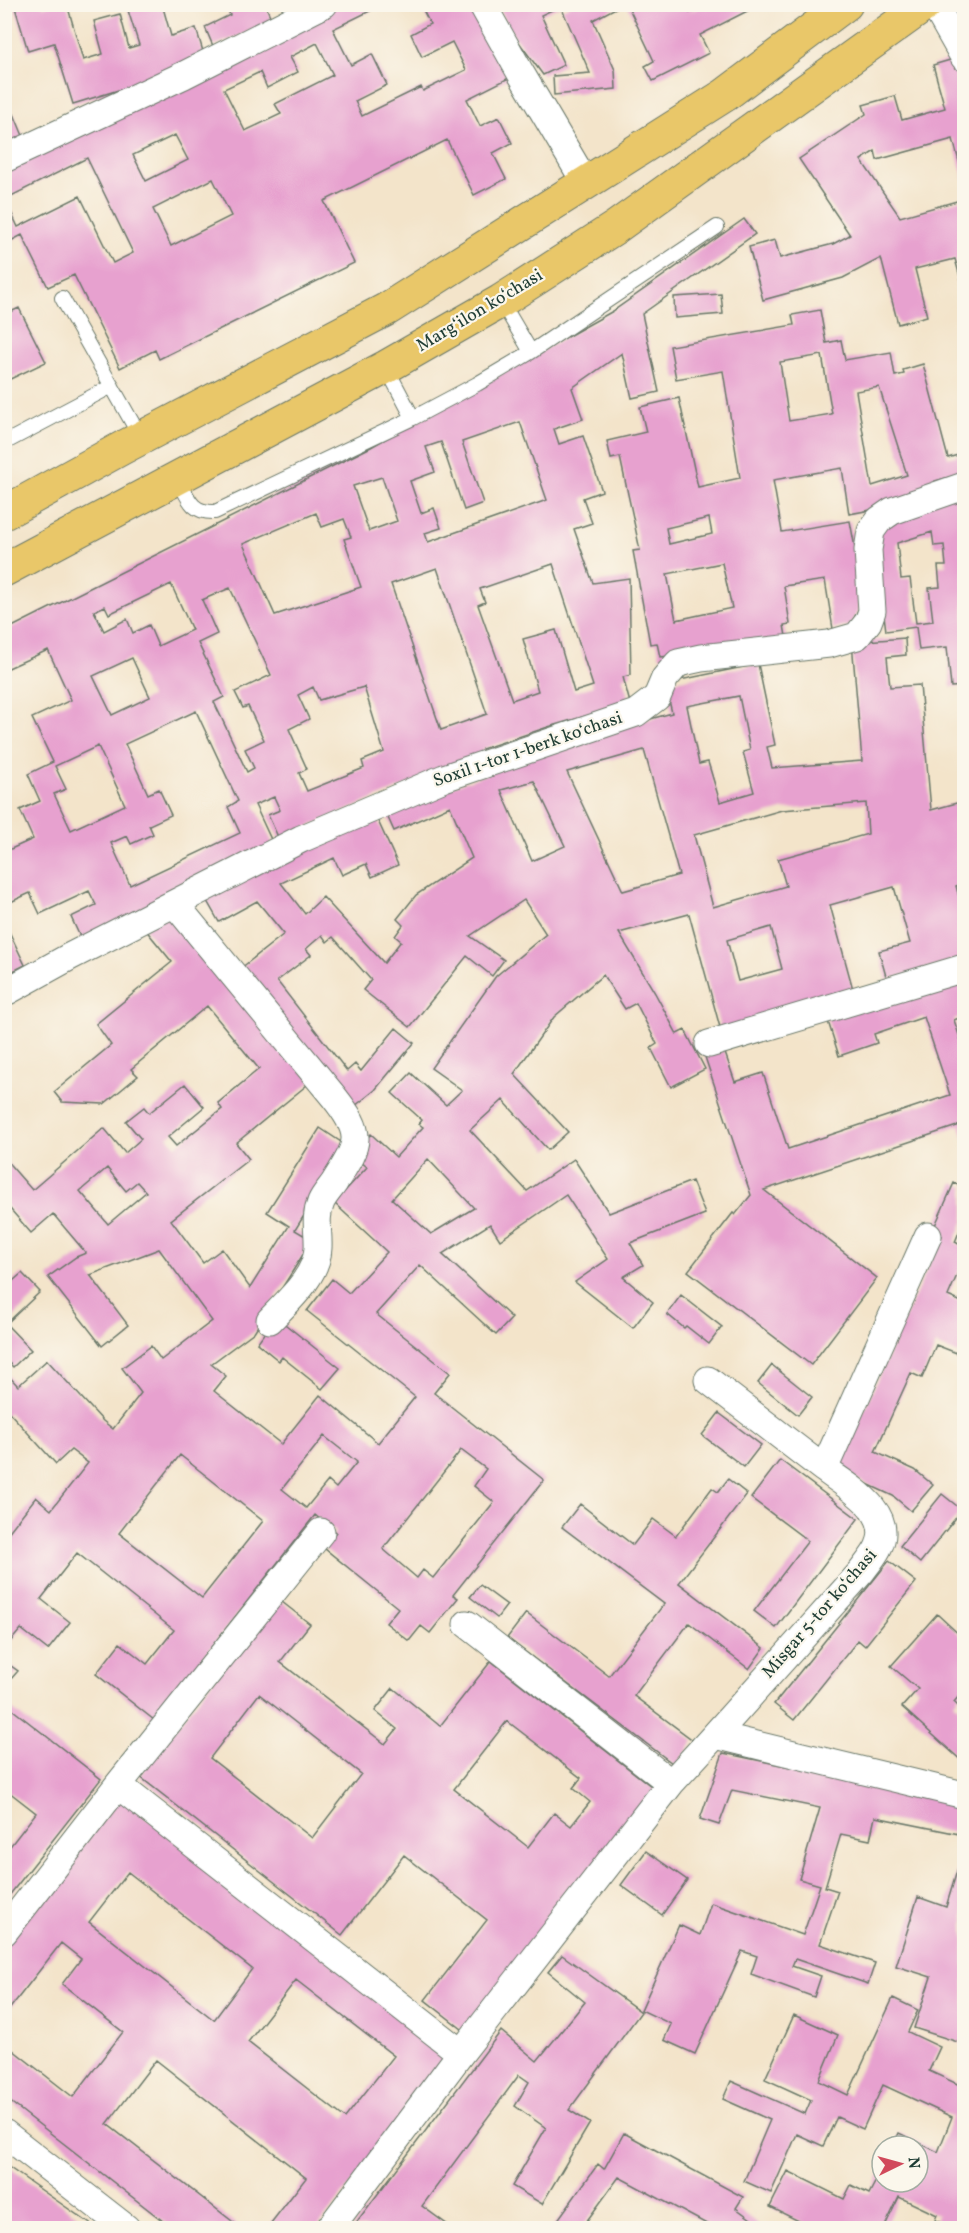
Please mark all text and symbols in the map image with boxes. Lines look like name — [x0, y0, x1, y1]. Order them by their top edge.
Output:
street label: Margʻilon koʻchasi — [412, 263, 548, 359]
street label: Soxil 1-tor 1-berk koʻchasi — [430, 706, 626, 794]
street label: Misgar 5-tor koʻchasi — [757, 1544, 883, 1684]
north arrow — [870, 2134, 930, 2194]
text: N — [901, 2156, 924, 2170]

